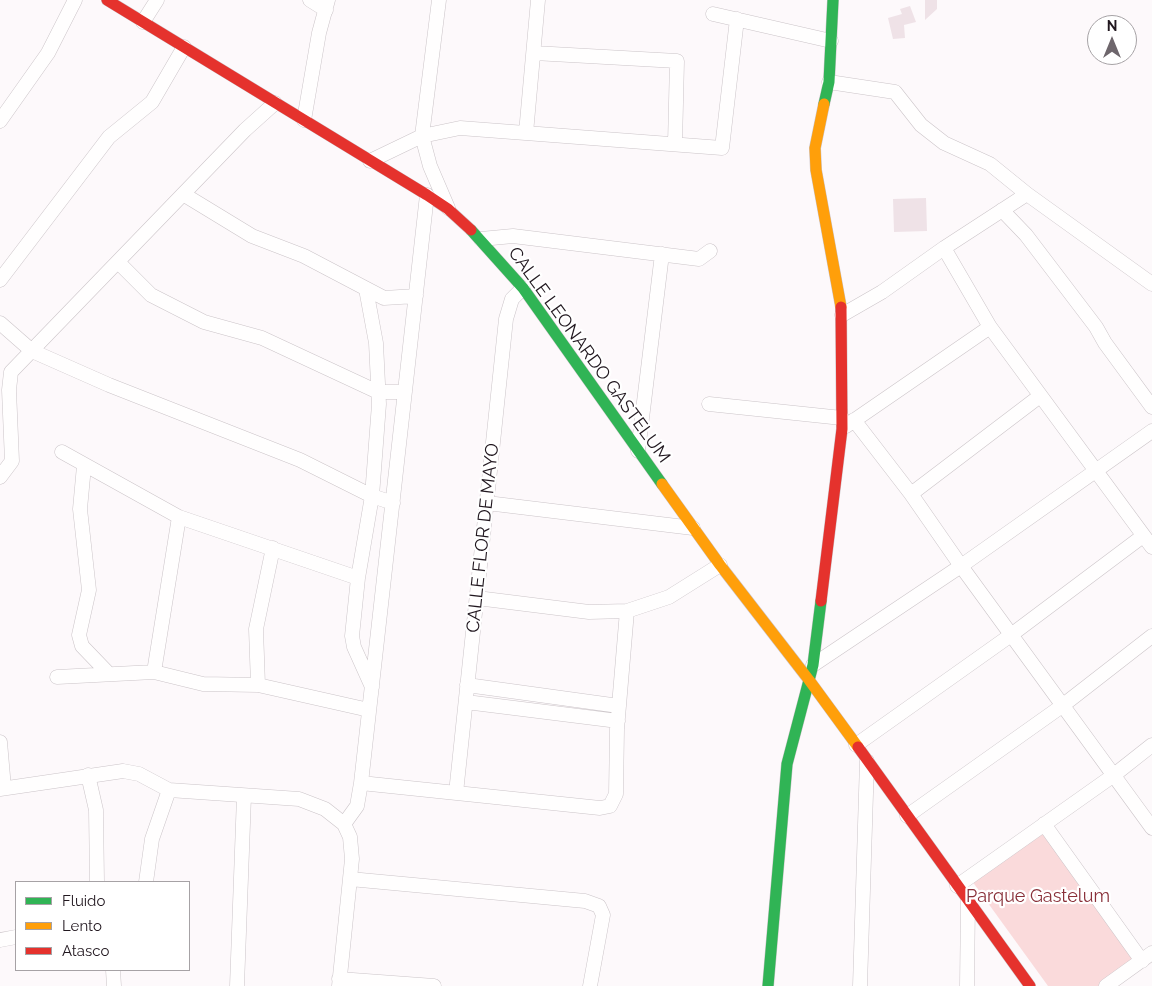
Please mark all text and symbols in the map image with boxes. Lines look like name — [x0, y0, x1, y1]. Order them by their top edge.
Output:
north arrow — [1087, 15, 1137, 65]
text: N — [1107, 18, 1117, 34]
street label: CALLE LEONARDO GASTELUM — [503, 243, 675, 467]
street label: CALLE FLOR DE MAYO — [462, 442, 504, 634]
legend — [15, 881, 190, 971]
park label: Parque Gastelum — [966, 886, 1110, 908]
text: Fluido — [62, 892, 105, 910]
text: Lento — [62, 917, 102, 935]
text: Atasco — [62, 942, 109, 960]

